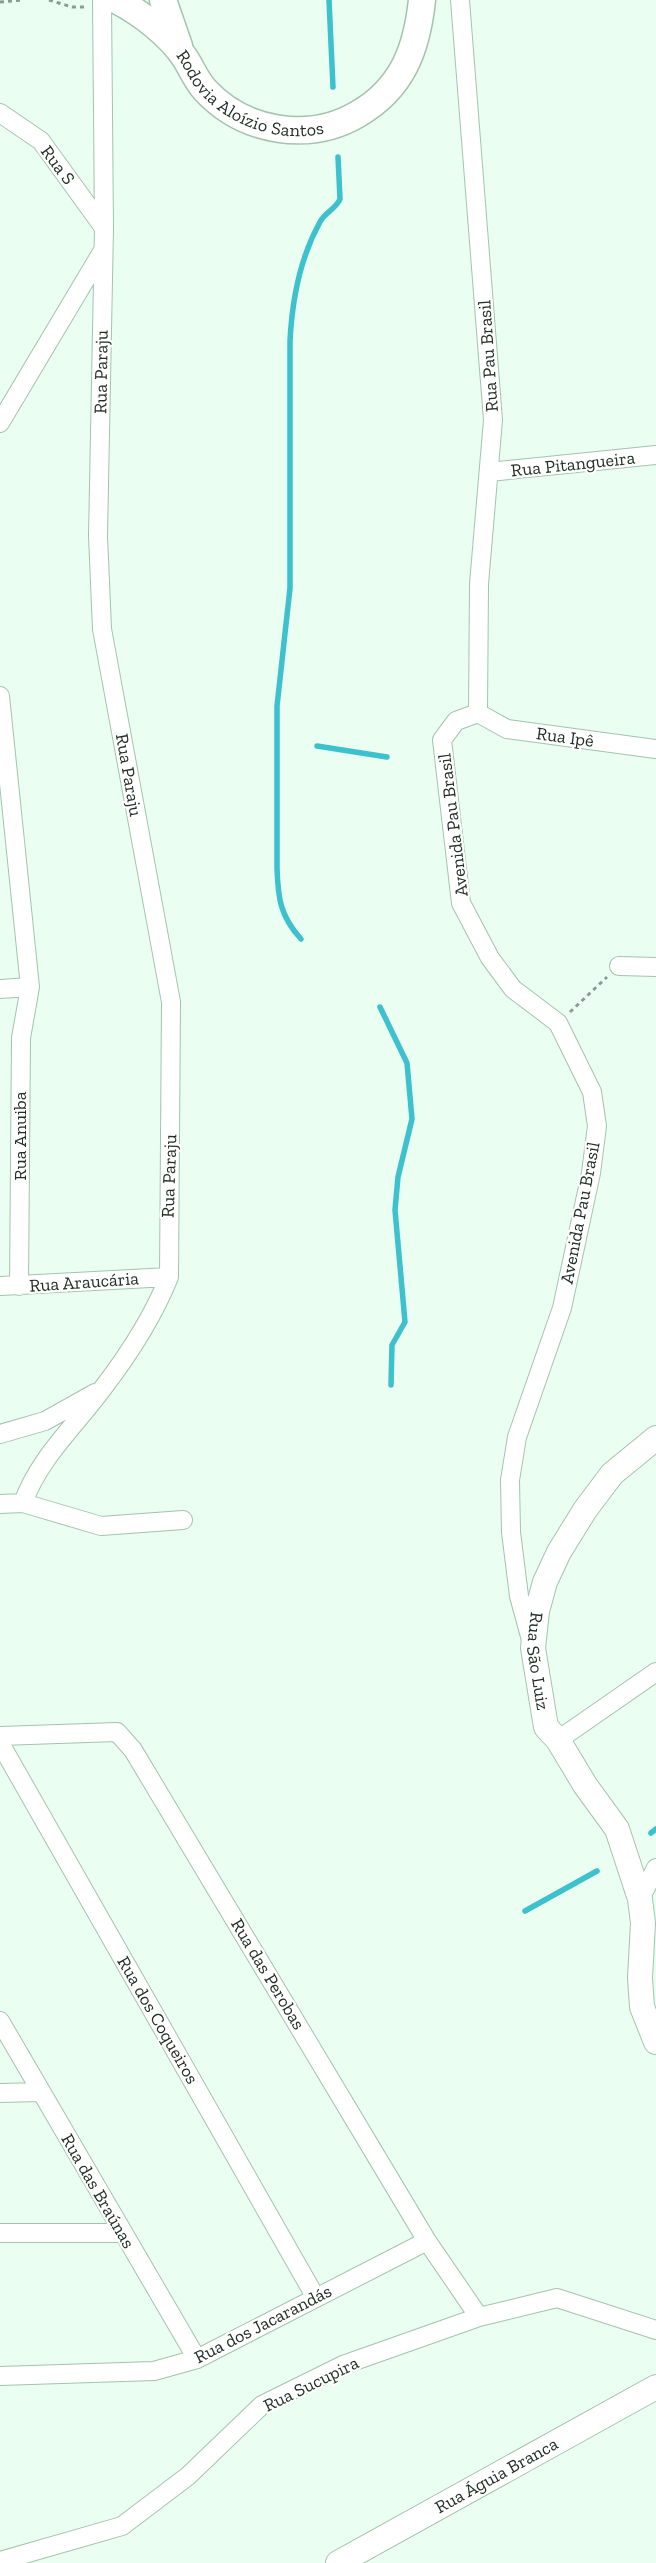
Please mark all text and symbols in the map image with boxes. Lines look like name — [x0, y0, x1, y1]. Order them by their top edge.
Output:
street label: Rodovia Aloízio Santos — [172, 45, 326, 141]
street label: Rua S — [36, 141, 80, 189]
street label: Rua Pau Brasil — [473, 299, 503, 413]
street label: Rua Paraju — [89, 330, 113, 414]
street label: Rua Pitangueira — [510, 447, 636, 481]
street label: Rua Ipê — [535, 722, 595, 752]
street label: Rua Paraju — [111, 732, 147, 818]
street label: Avenida Pau Brasil — [433, 752, 473, 898]
street label: Rua Anuiba — [9, 1091, 31, 1180]
street label: Rua Paraju — [157, 1134, 181, 1218]
street label: Avenida Pau Brasil — [555, 1140, 605, 1286]
street label: Rua Araucária — [28, 1267, 140, 1297]
street label: Rua São Luiz — [522, 1611, 554, 1712]
street label: Rua das Perobas — [226, 1914, 310, 2034]
street label: Rua dos Coqueiros — [113, 1952, 204, 2088]
street label: Rua das Braúnas — [56, 2130, 140, 2252]
street label: Rua dos Jacarandás — [191, 2280, 335, 2368]
street label: Rua Sucupira — [260, 2351, 363, 2417]
street label: Rua Águia Branca — [431, 2432, 562, 2518]

